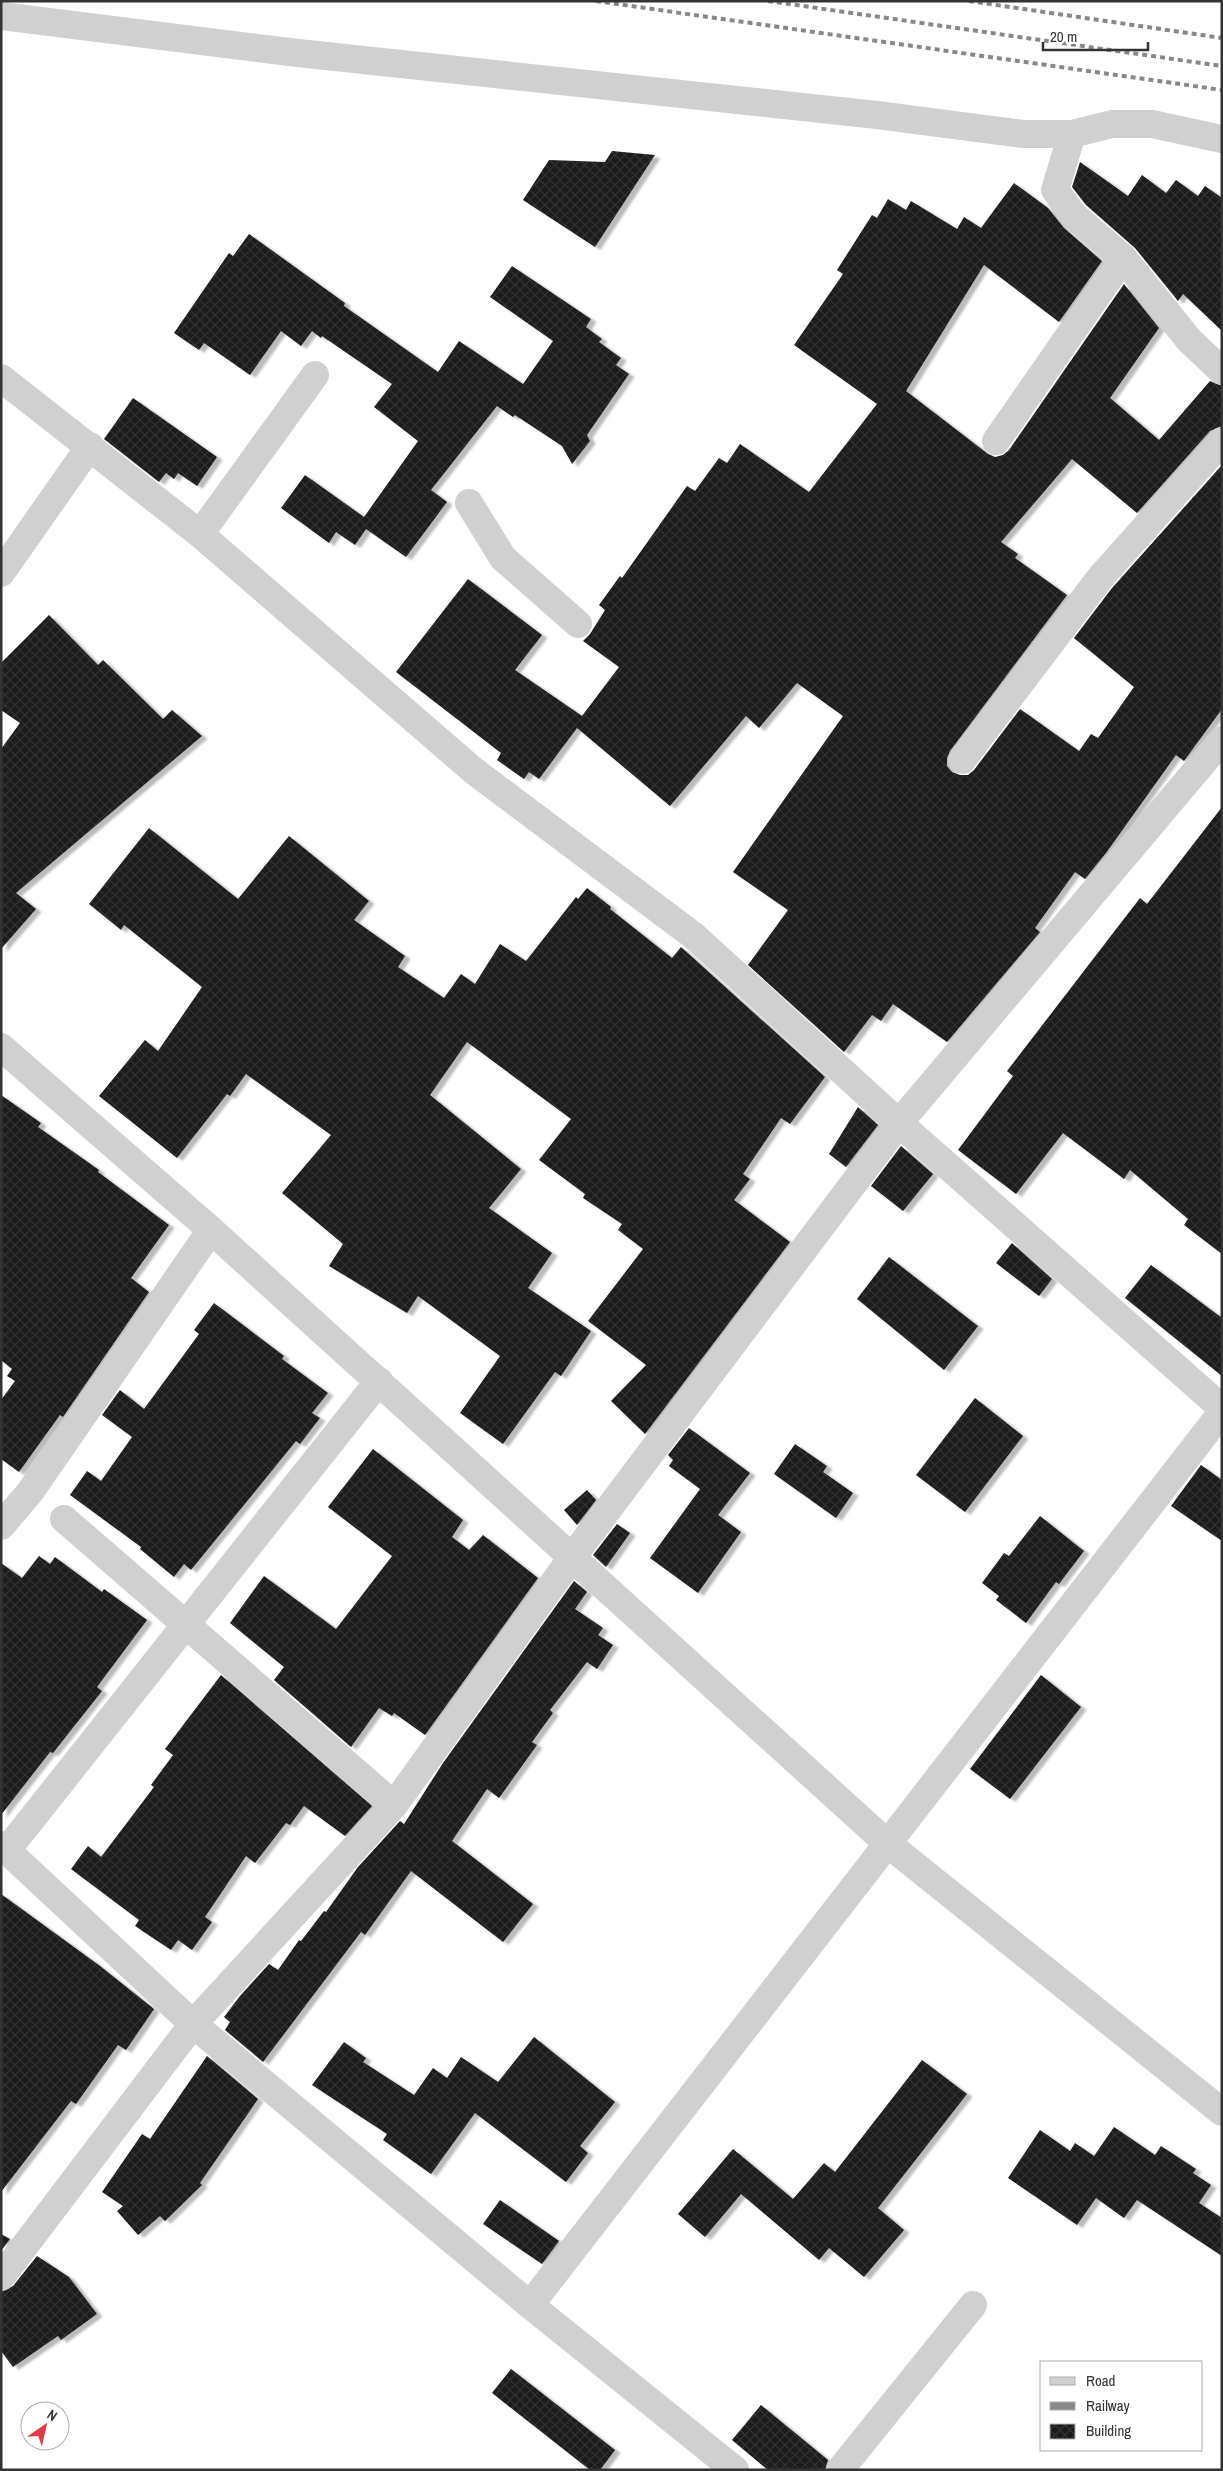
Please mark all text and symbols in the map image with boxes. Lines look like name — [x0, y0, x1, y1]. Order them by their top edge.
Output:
scale bar — [1043, 20, 1148, 52]
text: 20 m — [1050, 26, 1077, 47]
legend — [1040, 2361, 1203, 2451]
text: Road — [1086, 2370, 1115, 2391]
text: Railway — [1086, 2395, 1131, 2416]
north arrow — [20, 2401, 70, 2451]
text: N — [44, 2405, 61, 2425]
text: Building — [1086, 2420, 1131, 2441]

